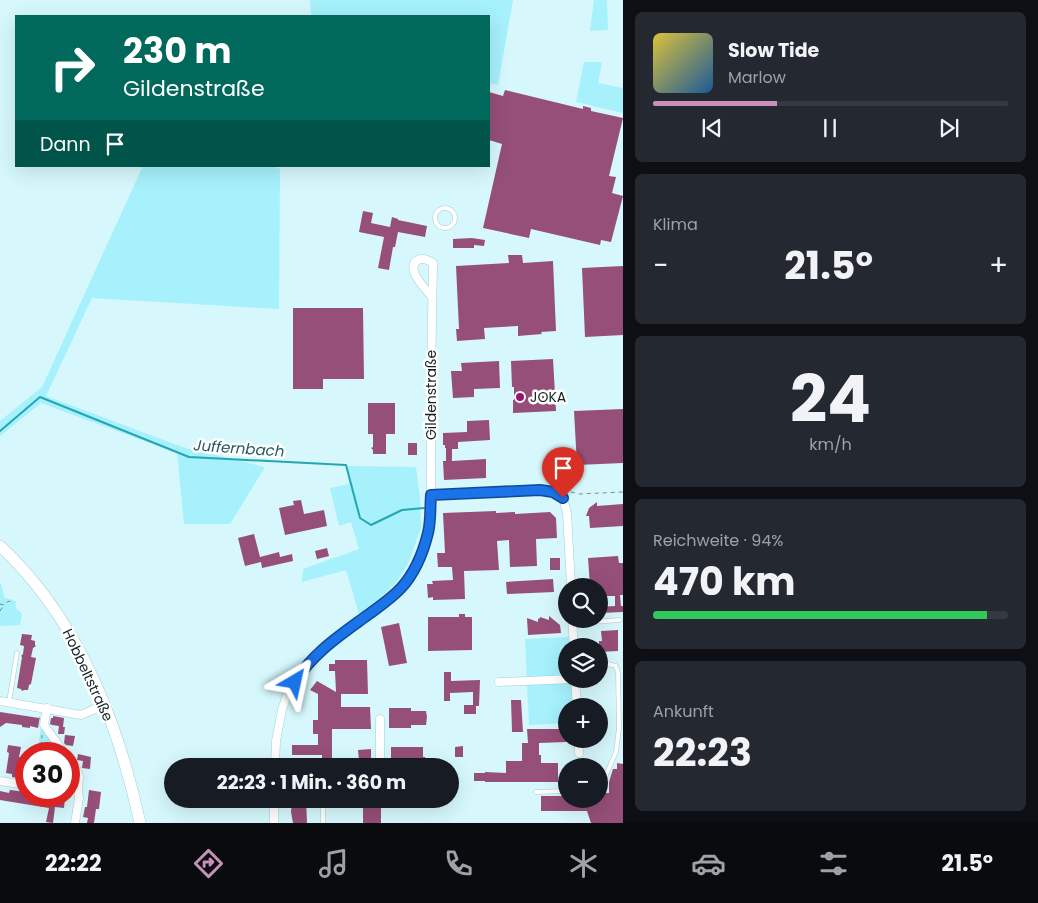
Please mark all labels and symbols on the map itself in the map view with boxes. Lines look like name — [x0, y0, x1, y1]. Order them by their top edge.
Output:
street label: Gildenstraße — [421, 350, 441, 440]
place label: JOKA — [530, 387, 566, 407]
marker: JOKA — [514, 391, 526, 403]
water label: Juffernbach — [193, 434, 285, 462]
pin — [542, 447, 584, 498]
street label: Hobbeltstraße — [58, 625, 118, 725]
position arrow — [268, 655, 320, 707]
speed limit sign: 30 — [15, 742, 80, 807]

